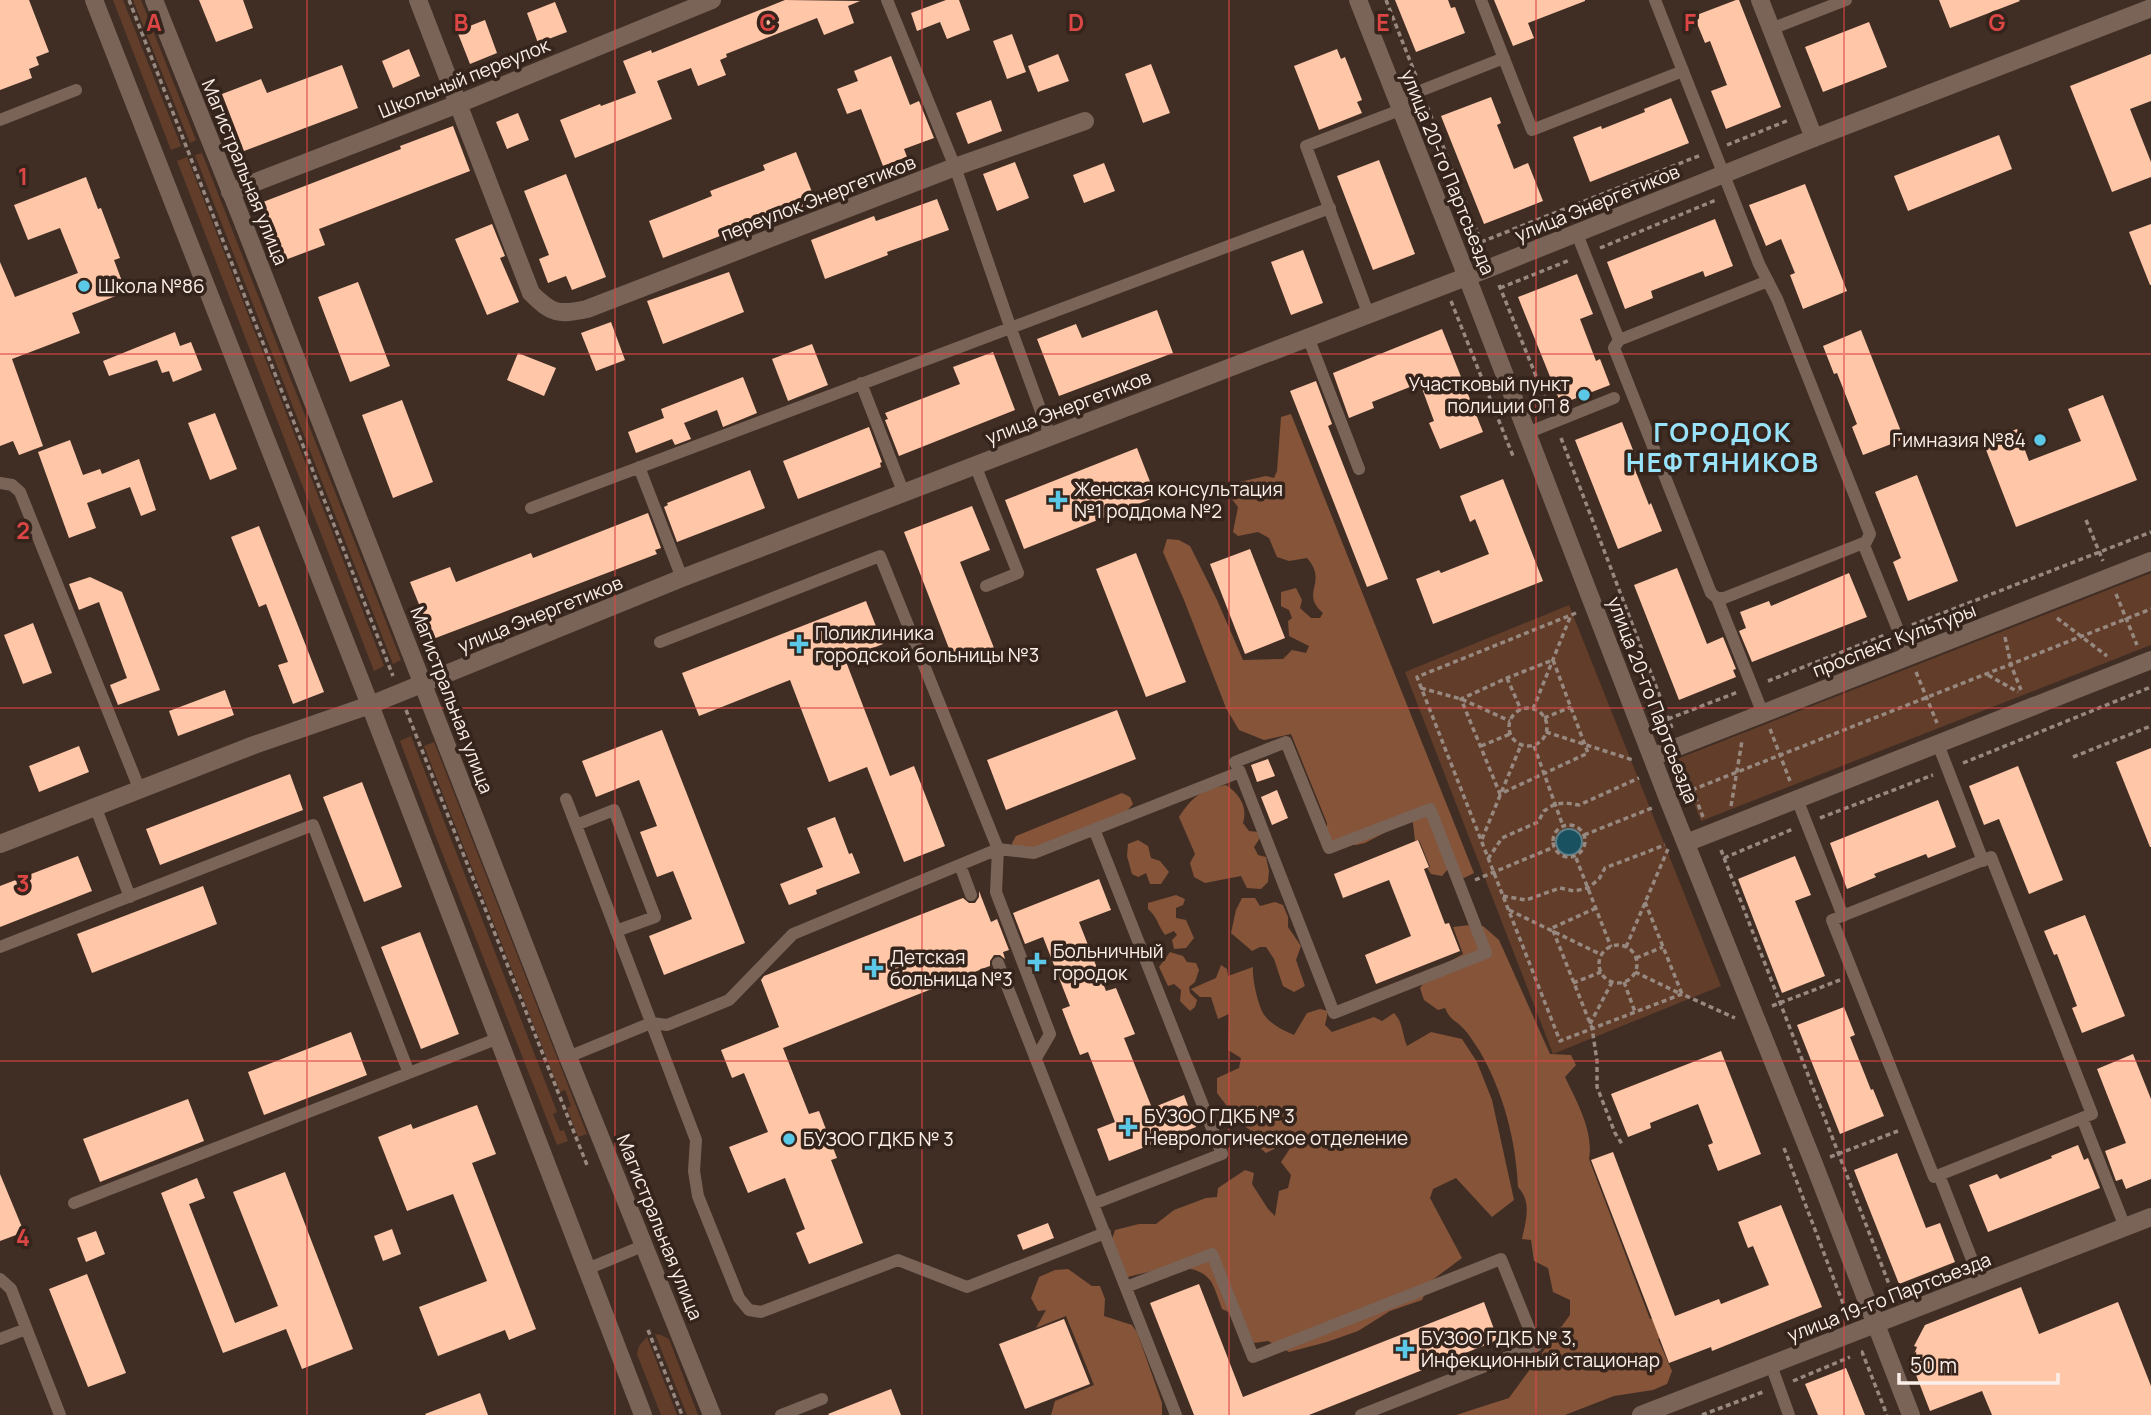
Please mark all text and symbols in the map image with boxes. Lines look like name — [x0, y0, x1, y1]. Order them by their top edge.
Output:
text: A — [146, 6, 162, 38]
text: B — [454, 6, 468, 38]
text: C — [760, 6, 777, 38]
text: D — [1068, 6, 1084, 38]
text: E — [1376, 6, 1390, 38]
text: F — [1684, 6, 1696, 38]
text: G — [1989, 6, 2006, 38]
street label: Школьный переулок — [375, 32, 554, 124]
street label: улица 20-го Партсъезда — [1395, 65, 1501, 279]
street label: Магистральная улица — [196, 75, 294, 269]
street label: переулок Энергетиков — [717, 149, 919, 247]
street label: улица Энергетиков — [1511, 158, 1683, 248]
text: 1 — [18, 160, 28, 192]
place label: Школа №86 — [98, 273, 205, 299]
marker: Школа №86 — [76, 278, 92, 294]
street label: улица Энергетиков — [982, 363, 1154, 451]
place label: Участковый пункт полиции ОП 8 — [1409, 371, 1570, 419]
marker: Участковый пункт полиции ОП 8 — [1576, 387, 1592, 403]
district label: ГОРОДОК НЕФТЯНИКОВ — [1626, 414, 1820, 480]
place label: Гимназия №84 — [1892, 427, 2026, 453]
marker: Гимназия №84 — [2032, 432, 2048, 448]
place label: Женская консультация №1 роддома №2 — [1074, 476, 1283, 524]
marker: Женская консультация №1 роддома №2 — [1048, 490, 1068, 510]
text: 2 — [16, 514, 30, 546]
street label: улица Энергетиков — [454, 569, 626, 659]
street label: улица 20-го Партсъезда — [1602, 593, 1704, 807]
street label: проспект Культуры — [1808, 597, 1980, 683]
street label: Магистральная улица — [404, 603, 500, 797]
place label: Поликлиника городской больницы №3 — [815, 620, 1039, 668]
marker: Поликлиника городской больницы №3 — [789, 634, 809, 654]
text: 3 — [16, 867, 30, 899]
place label: Больничный городок — [1053, 938, 1164, 986]
place label: Детская больница №3 — [890, 944, 1013, 992]
marker: Больничный городок — [1027, 952, 1047, 972]
marker: Детская больница №3 — [864, 958, 884, 978]
place label: БУЗОО ГДКБ № 3 Неврологическое отделение — [1144, 1103, 1408, 1151]
marker: БУЗОО ГДКБ № 3 Неврологическое отделение — [1118, 1117, 1138, 1137]
place label: БУЗОО ГДКБ № 3 — [803, 1126, 954, 1152]
street label: Магистральная улица — [611, 1130, 709, 1324]
marker: БУЗОО ГДКБ № 3 — [781, 1131, 797, 1147]
text: 4 — [16, 1221, 30, 1253]
street label: улица 19-го Партсъезда — [1783, 1246, 1995, 1348]
place label: БУЗОО ГДКБ № 3, Инфекционный стационар — [1421, 1325, 1660, 1373]
marker: БУЗОО ГДКБ № 3, Инфекционный стационар — [1395, 1339, 1415, 1359]
scale bar — [1899, 1342, 2058, 1386]
text: 50 m — [1910, 1351, 1957, 1379]

